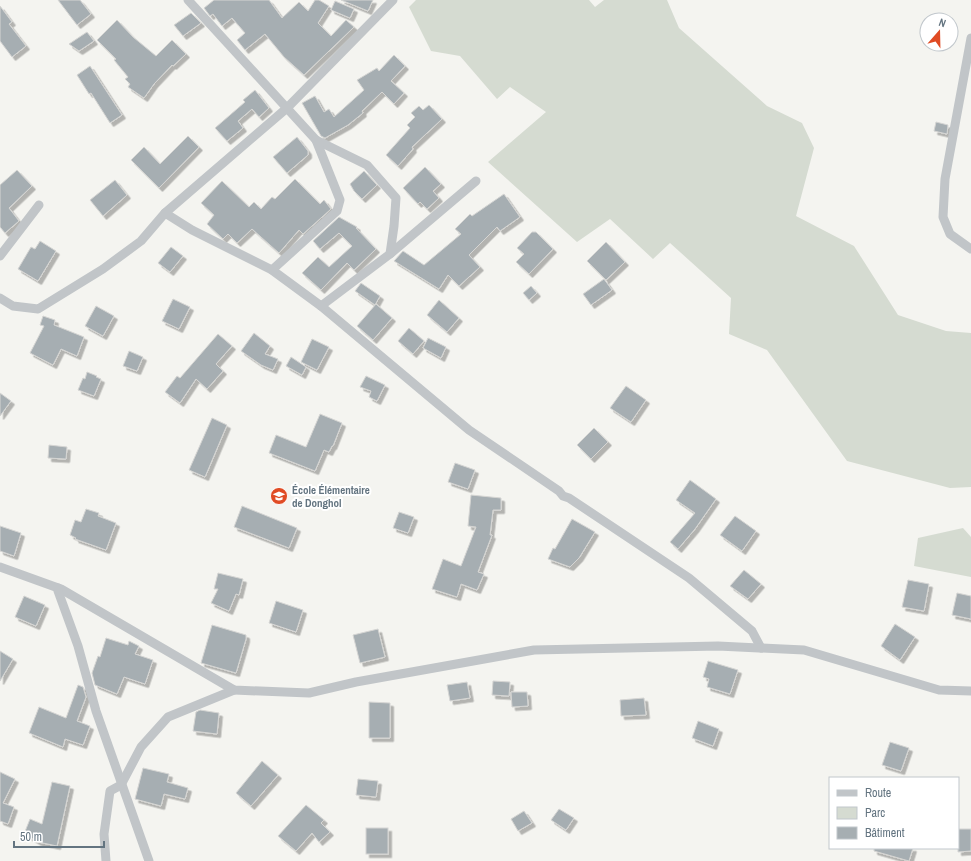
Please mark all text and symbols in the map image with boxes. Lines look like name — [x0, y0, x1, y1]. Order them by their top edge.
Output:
north arrow — [919, 12, 959, 52]
text: N — [937, 15, 948, 30]
place label: École Élémentaire de Donghol — [292, 483, 370, 510]
school or university icon: École Élémentaire de Donghol — [269, 486, 289, 506]
legend — [829, 777, 959, 849]
text: Route — [865, 785, 891, 801]
text: Parc — [865, 805, 885, 821]
scale bar — [14, 823, 104, 849]
text: Bâtiment — [865, 825, 905, 841]
text: 50 m — [20, 829, 42, 845]

